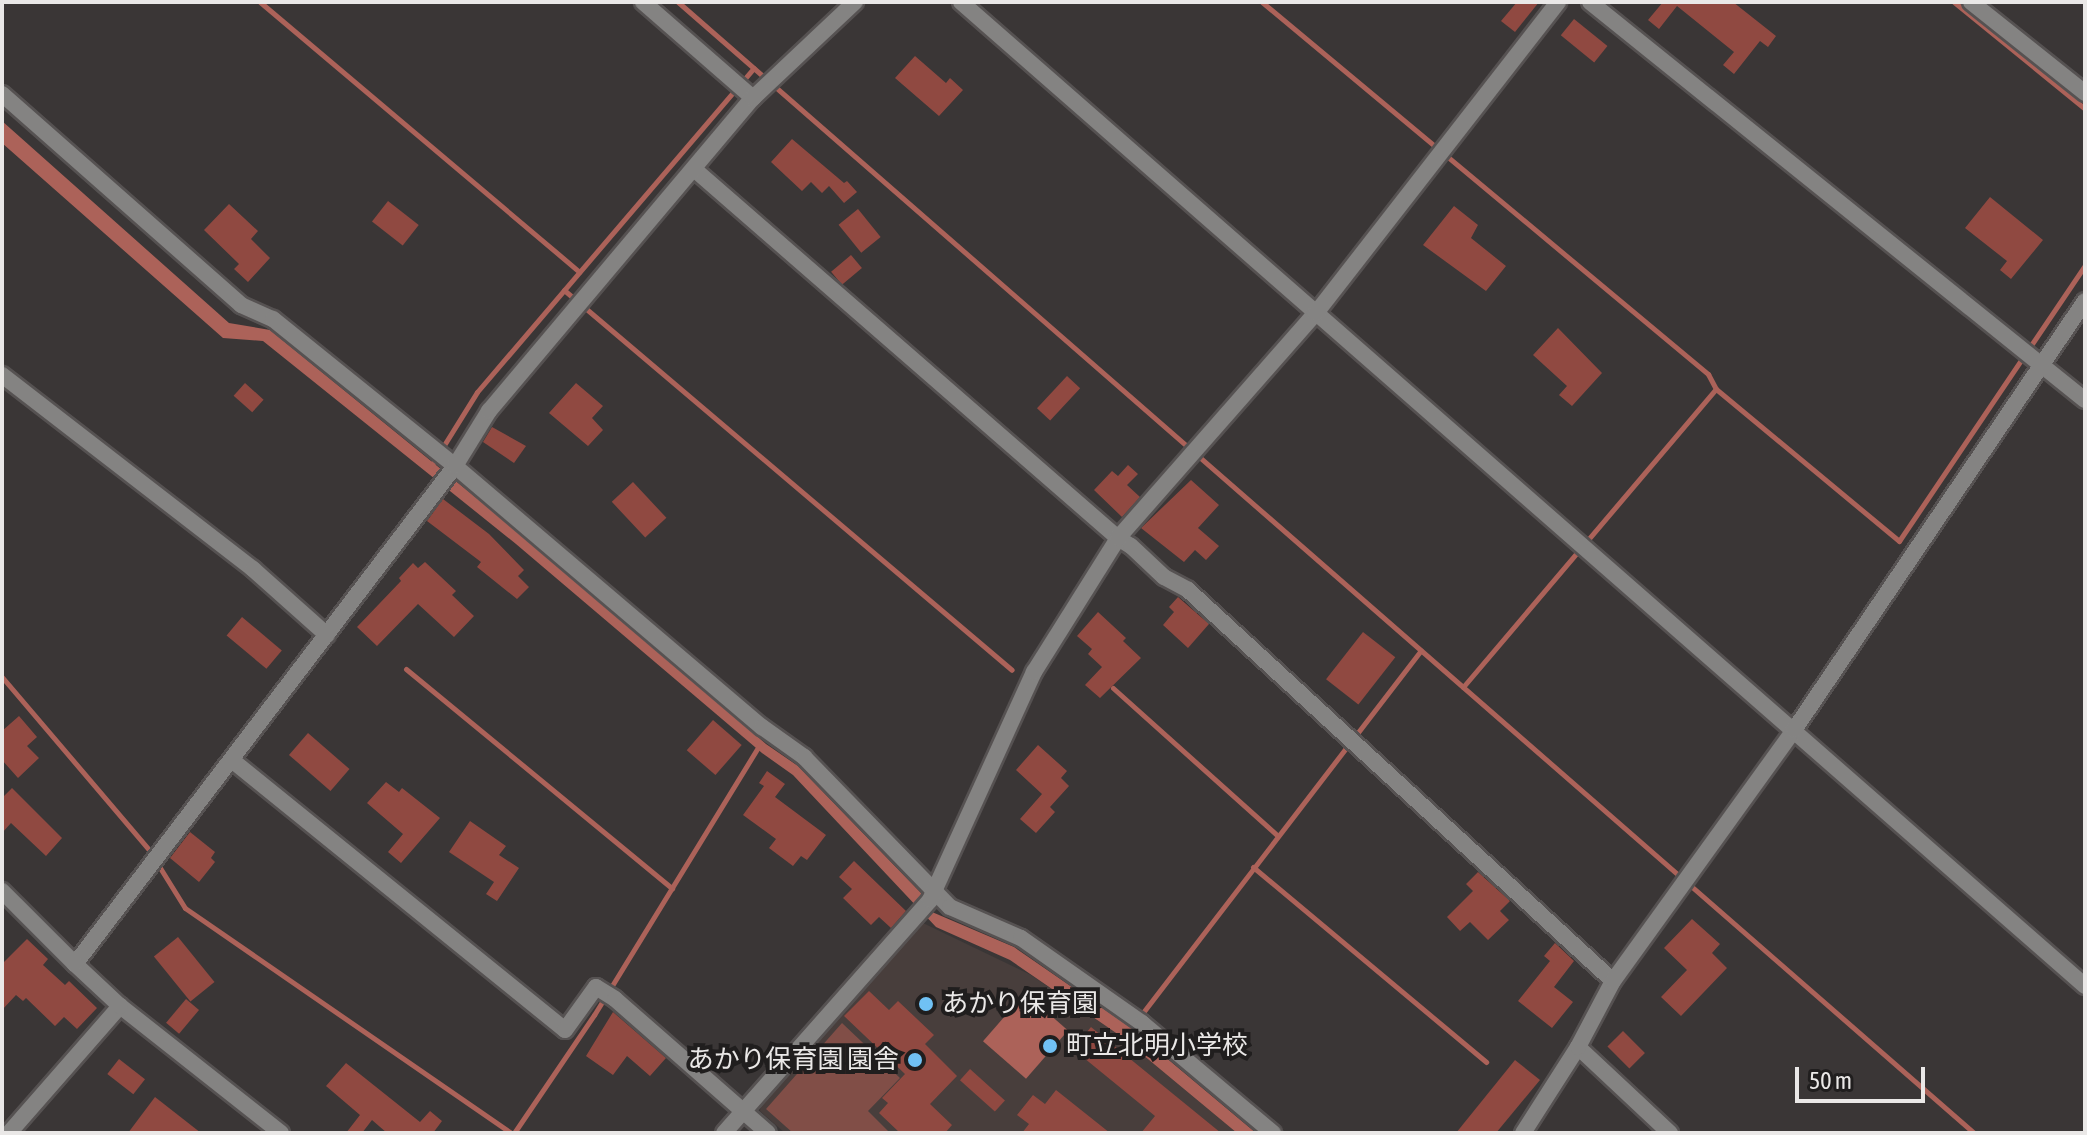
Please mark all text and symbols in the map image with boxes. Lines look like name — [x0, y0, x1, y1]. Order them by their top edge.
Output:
place label: あかり保育園 — [942, 988, 1098, 1020]
marker: あかり保育園 — [917, 995, 935, 1013]
place label: 町立北明小学校 — [1066, 1030, 1248, 1062]
marker: 町立北明小学校 — [1041, 1037, 1059, 1055]
place label: あかり保育園 園舎 — [687, 1044, 899, 1076]
marker: あかり保育園 園舎 — [906, 1051, 924, 1069]
scale bar — [1799, 1051, 1929, 1101]
text: 50 m — [1809, 1067, 1852, 1094]

